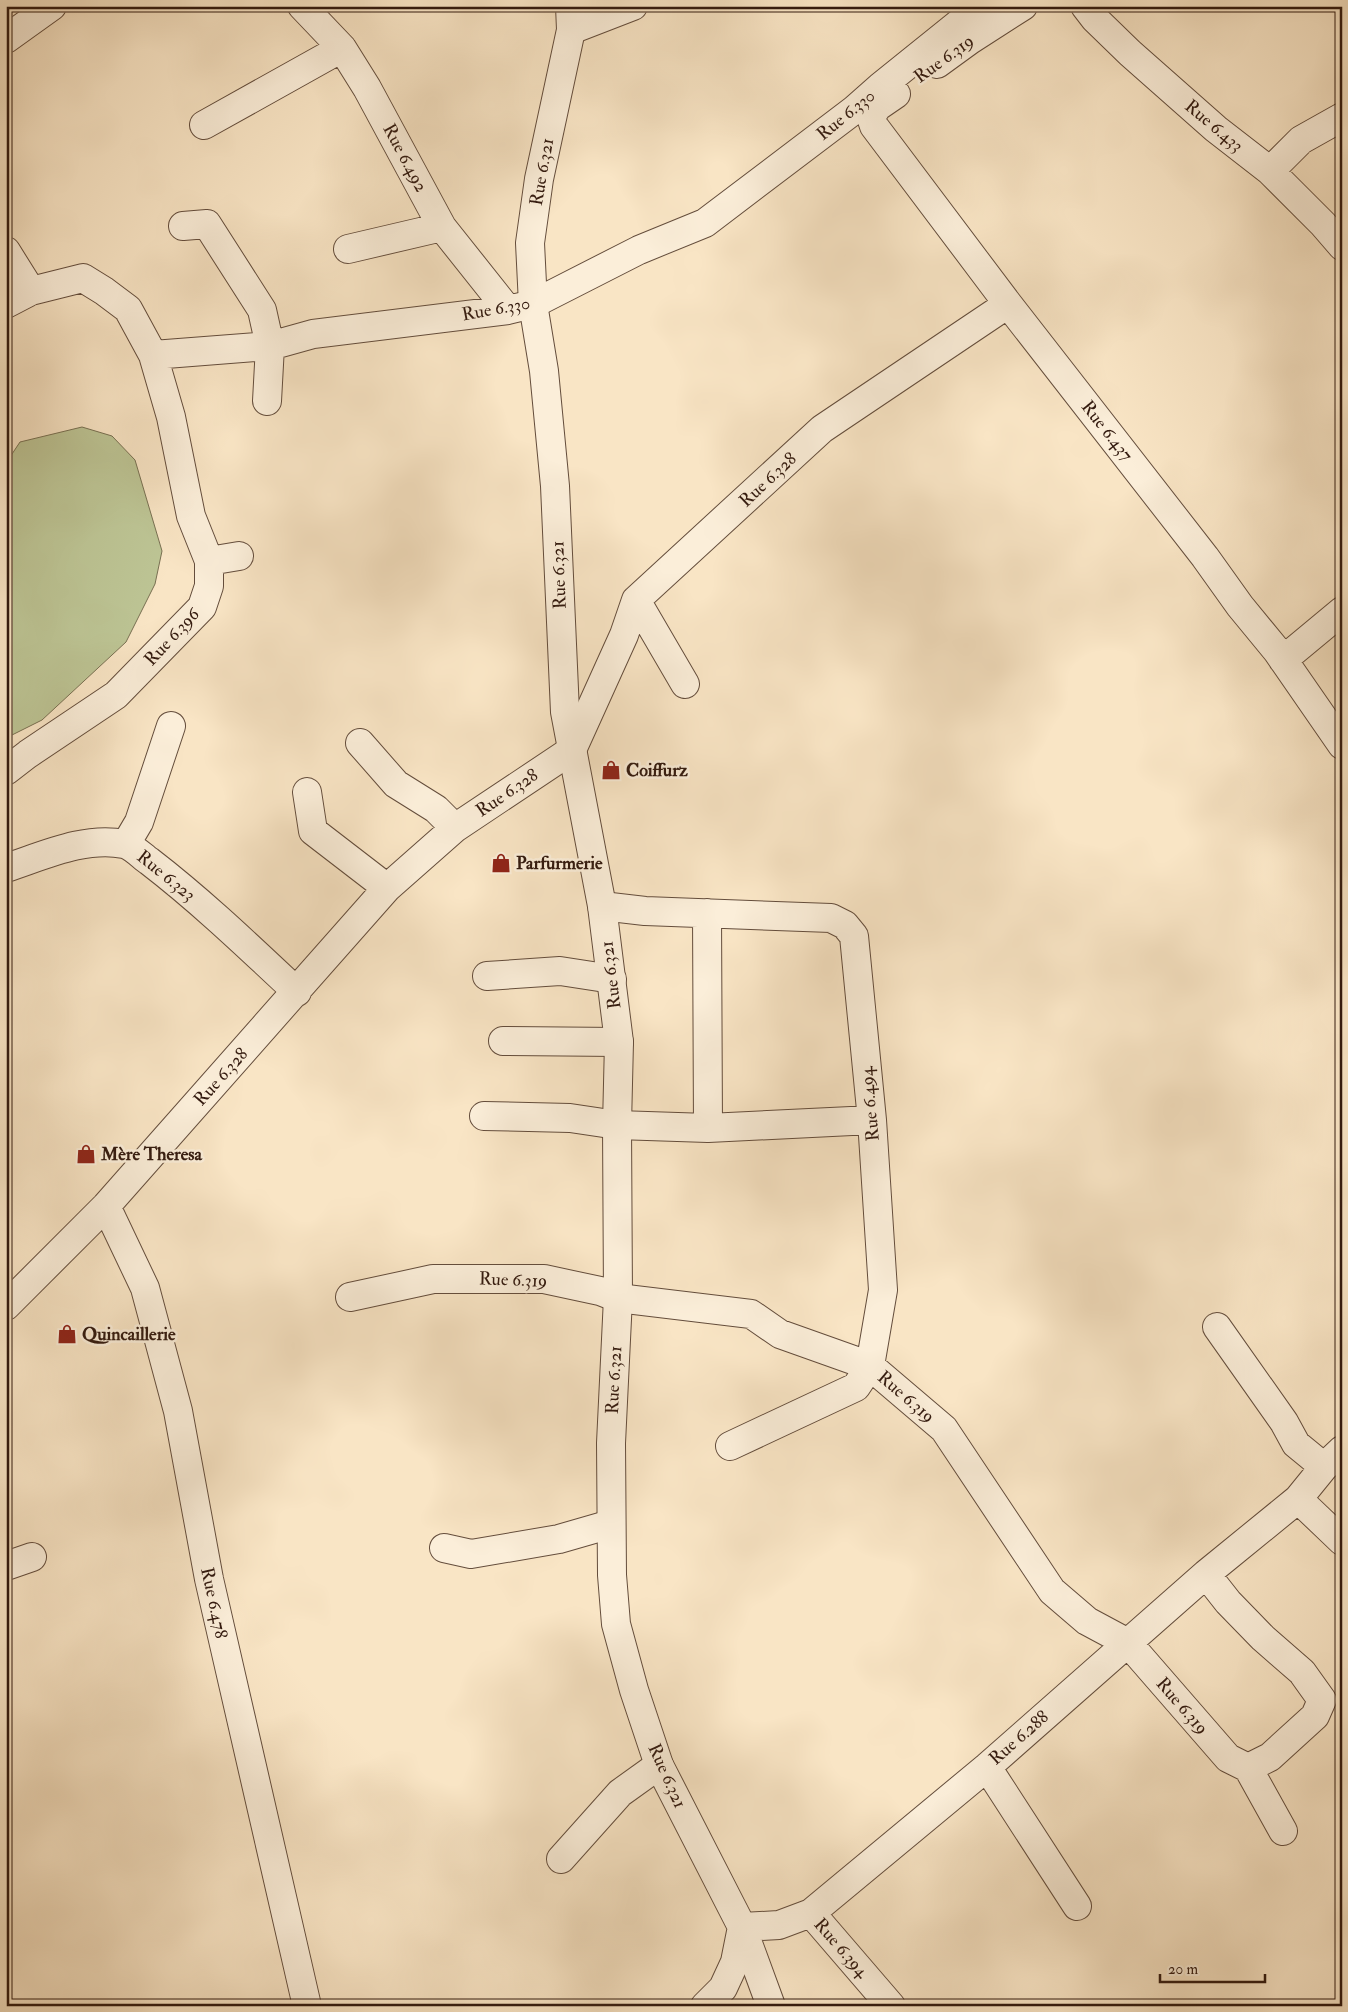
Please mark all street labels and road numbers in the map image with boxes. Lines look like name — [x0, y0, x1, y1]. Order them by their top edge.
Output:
street label: Rue 6.319 — [910, 30, 978, 88]
street label: Rue 6.330 — [812, 84, 880, 146]
street label: Rue 6.433 — [1180, 95, 1248, 157]
street label: Rue 6.492 — [377, 120, 433, 196]
street label: Rue 6.321 — [525, 136, 559, 208]
street label: Rue 6.330 — [460, 292, 532, 326]
street label: Rue 6.437 — [1076, 396, 1138, 466]
street label: Rue 6.328 — [734, 448, 802, 512]
street label: Rue 6.321 — [546, 540, 572, 610]
street label: Rue 6.396 — [139, 602, 205, 671]
street label: Rue 6.328 — [471, 764, 543, 822]
street label: Rue 6.323 — [132, 845, 200, 907]
street label: Rue 6.321 — [595, 940, 627, 1010]
street label: Rue 6.328 — [189, 1043, 253, 1111]
street label: Rue 6.494 — [855, 1064, 885, 1142]
street label: Rue 6.319 — [478, 1267, 548, 1293]
street label: Rue 6.321 — [601, 1345, 627, 1415]
street label: Rue 6.319 — [873, 1366, 939, 1428]
street label: Rue 6.478 — [195, 1565, 233, 1641]
street label: Rue 6.319 — [1151, 1673, 1213, 1739]
street label: Rue 6.288 — [984, 1706, 1054, 1770]
street label: Rue 6.321 — [643, 1740, 691, 1812]
street label: Rue 6.394 — [809, 1913, 874, 1984]

